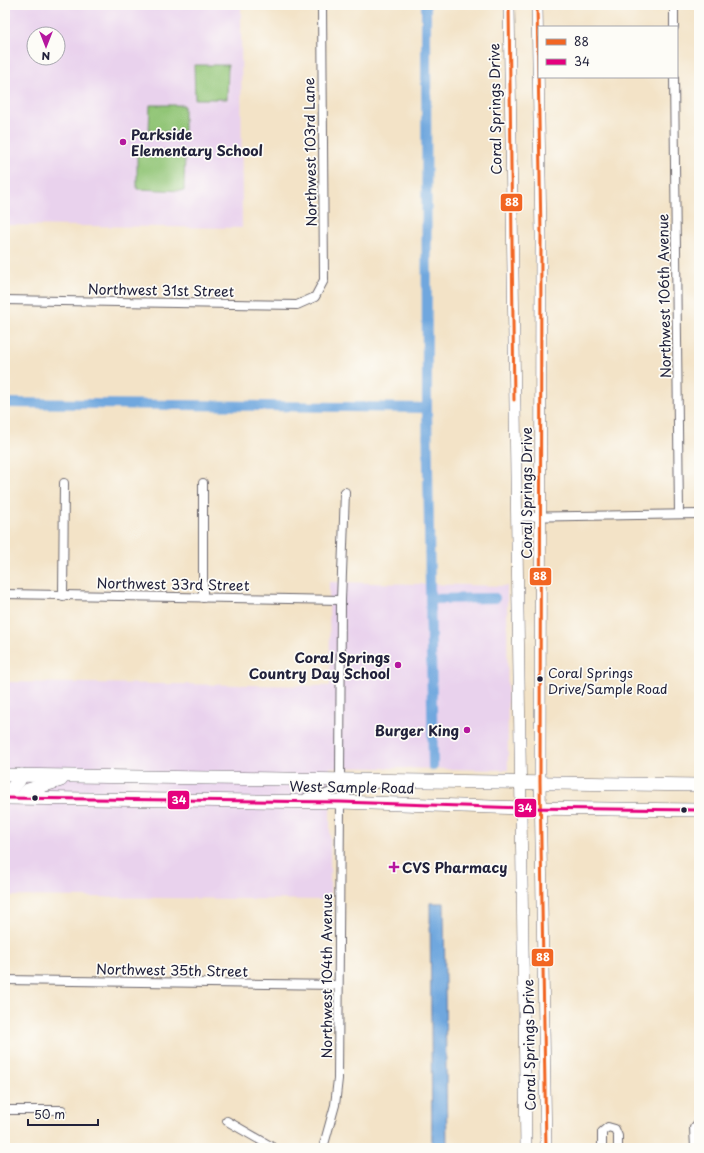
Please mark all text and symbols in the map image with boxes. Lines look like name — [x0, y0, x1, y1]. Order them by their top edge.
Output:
north arrow — [26, 26, 66, 66]
legend — [538, 26, 678, 78]
text: 88 — [574, 32, 589, 50]
street label: Coral Springs Drive — [483, 43, 507, 175]
text: N — [41, 48, 50, 65]
text: 34 — [574, 52, 590, 70]
street label: Northwest 103rd Lane — [298, 77, 322, 227]
place label: Parkside Elementary School — [131, 124, 263, 161]
marker: Parkside Elementary School — [118, 137, 128, 147]
line badge: 88 — [500, 193, 523, 212]
text: 88 — [505, 193, 519, 210]
street label: Northwest 106th Avenue — [652, 213, 676, 378]
street label: Northwest 31st Street — [88, 278, 234, 302]
street label: Coral Springs Drive — [516, 427, 537, 559]
line badge: 88 — [529, 567, 552, 586]
text: 88 — [533, 567, 547, 584]
street label: Northwest 33rd Street — [96, 572, 250, 596]
place label: Coral Springs Country Day School — [249, 647, 390, 684]
marker: Coral Springs Country Day School — [393, 660, 403, 670]
place label: Coral Springs Drive/Sample Road — [548, 663, 668, 698]
marker: Coral Springs Drive/Sample Road — [535, 674, 545, 684]
place label: Burger King — [375, 720, 459, 741]
marker: Burger King — [462, 725, 472, 735]
street label: West Sample Road — [289, 775, 415, 799]
line badge: 34 — [167, 790, 190, 810]
text: 34 — [172, 791, 187, 808]
unlabelled marker — [30, 793, 40, 803]
line badge: 34 — [514, 798, 537, 818]
text: 34 — [518, 799, 533, 816]
unlabelled marker — [679, 805, 689, 815]
place label: CVS Pharmacy — [402, 857, 507, 878]
marker: CVS Pharmacy — [389, 862, 399, 872]
street label: Northwest 104th Avenue — [316, 893, 337, 1059]
line badge: 88 — [531, 948, 554, 967]
text: 88 — [536, 948, 550, 965]
street label: Northwest 35th Street — [96, 958, 248, 982]
street label: Coral Springs Drive — [517, 979, 541, 1111]
scale bar — [28, 1101, 98, 1127]
text: 50 m — [34, 1105, 65, 1123]

